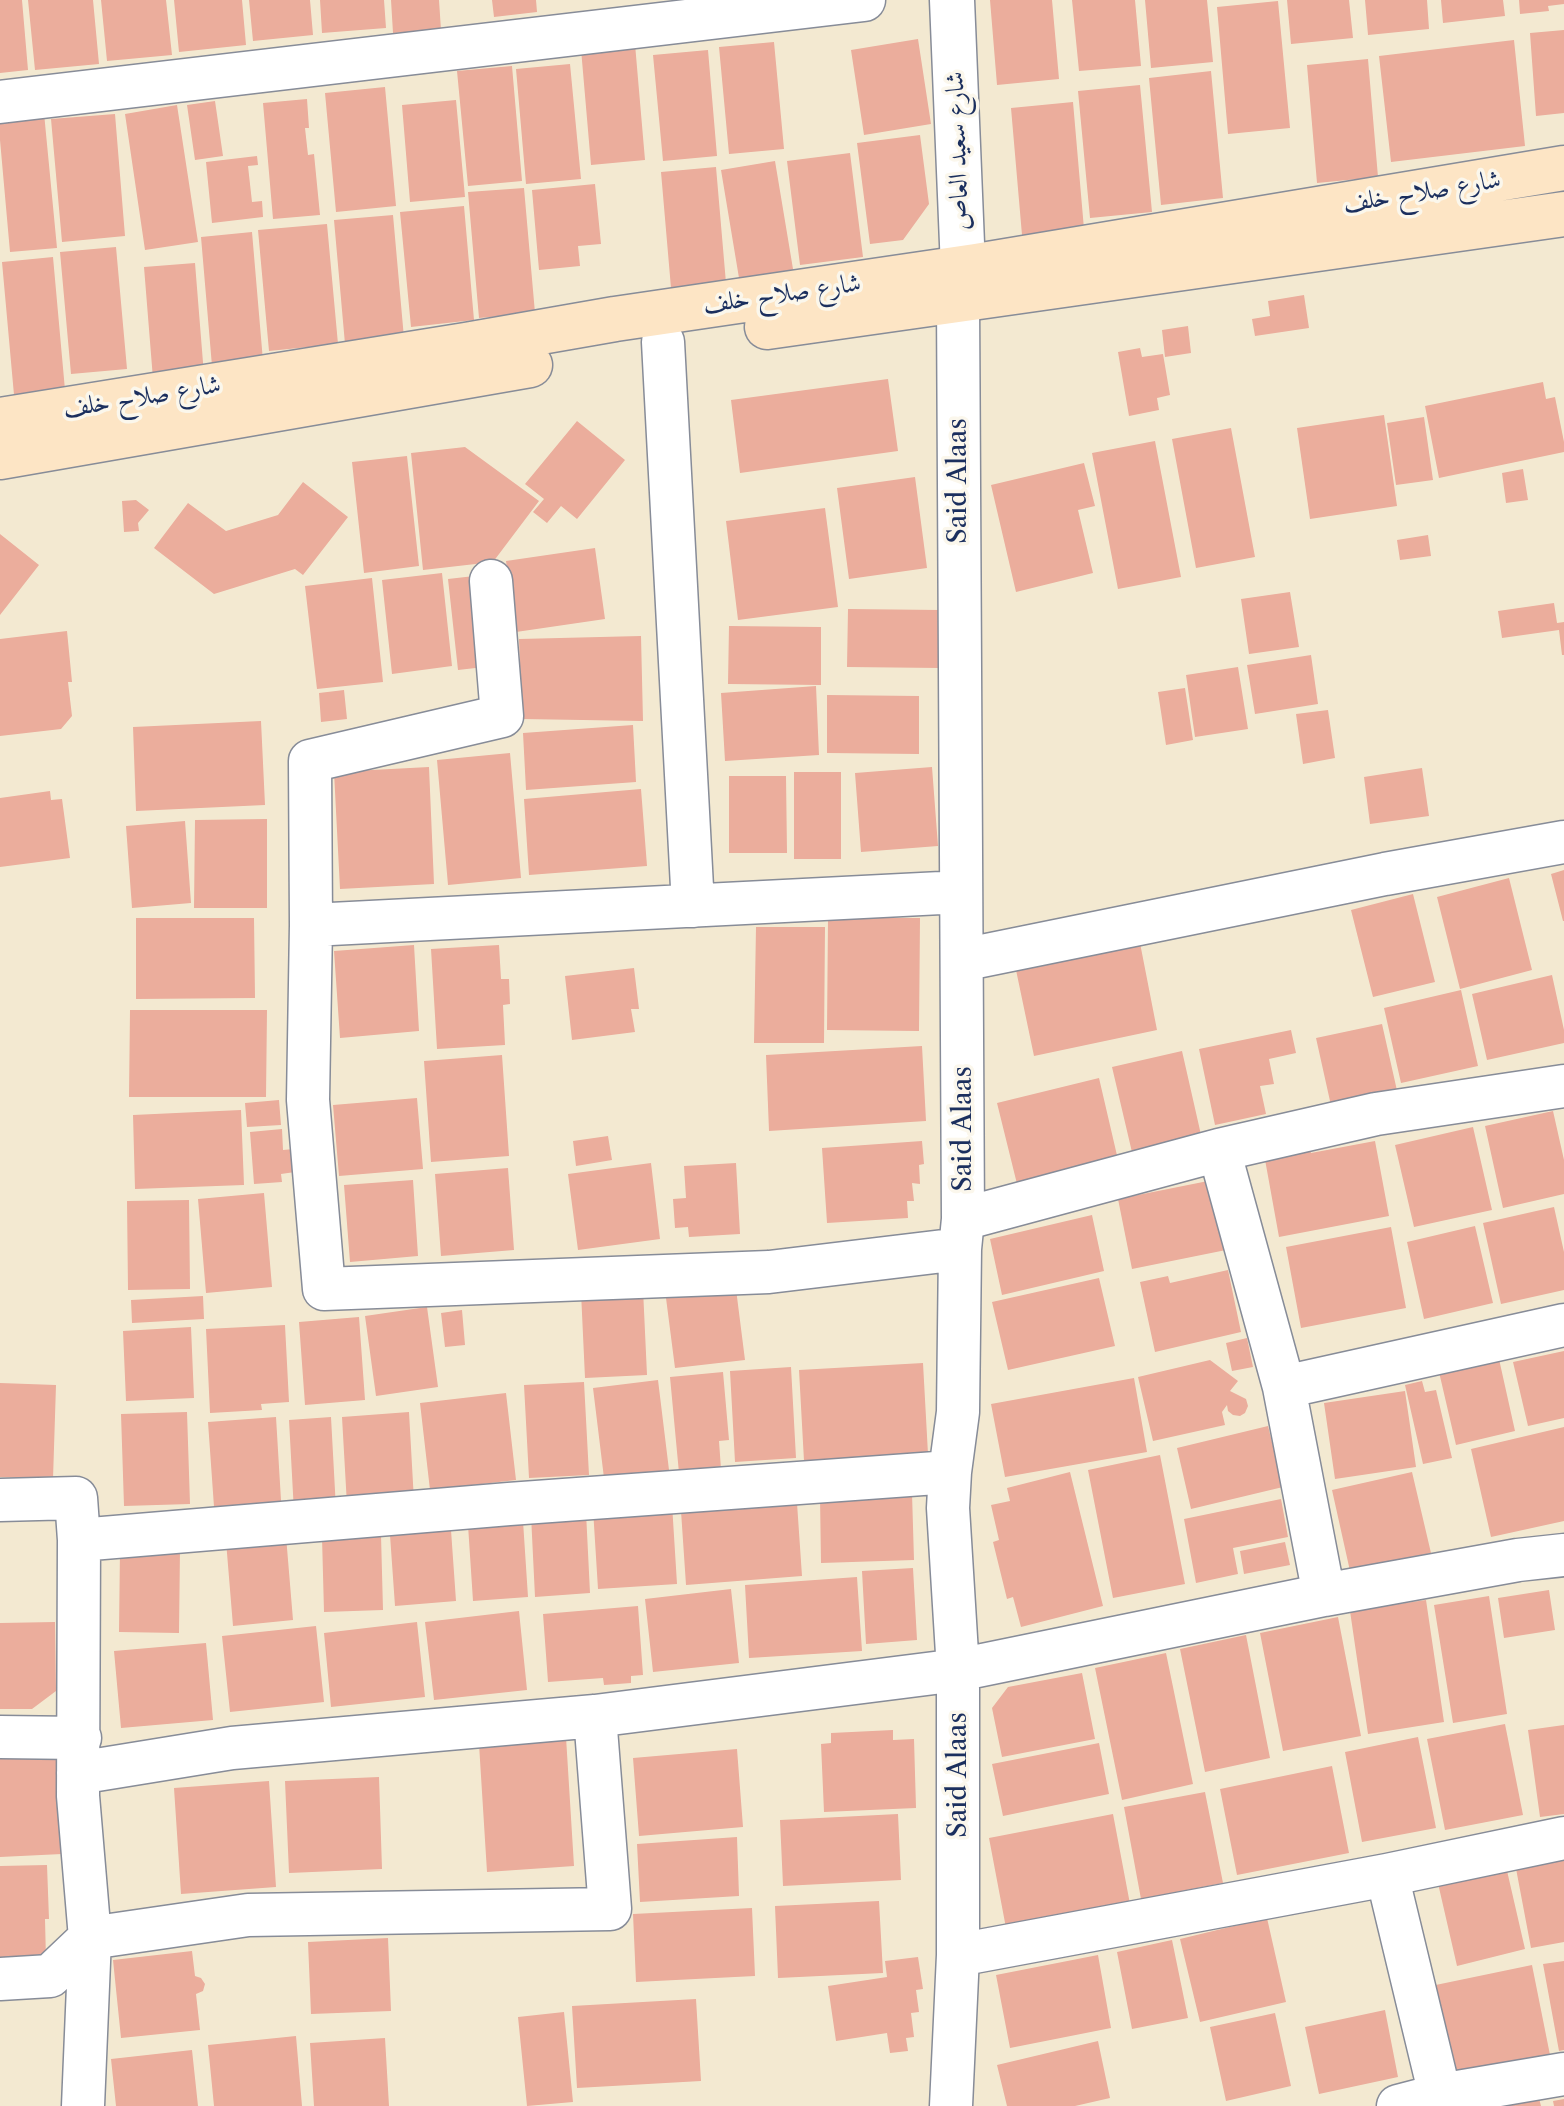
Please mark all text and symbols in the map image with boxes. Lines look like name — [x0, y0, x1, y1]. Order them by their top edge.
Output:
street label: شارع سعيد العاص — [940, 71, 976, 231]
street label: شارع صلاح خلف — [1341, 164, 1503, 220]
street label: شارع صلاح خلف — [701, 267, 863, 321]
street label: شارع صلاح خلف — [61, 369, 223, 425]
street label: Said Alaas — [942, 418, 974, 544]
street label: Said Alaas — [947, 1066, 979, 1192]
street label: Said Alaas — [942, 1712, 974, 1838]

